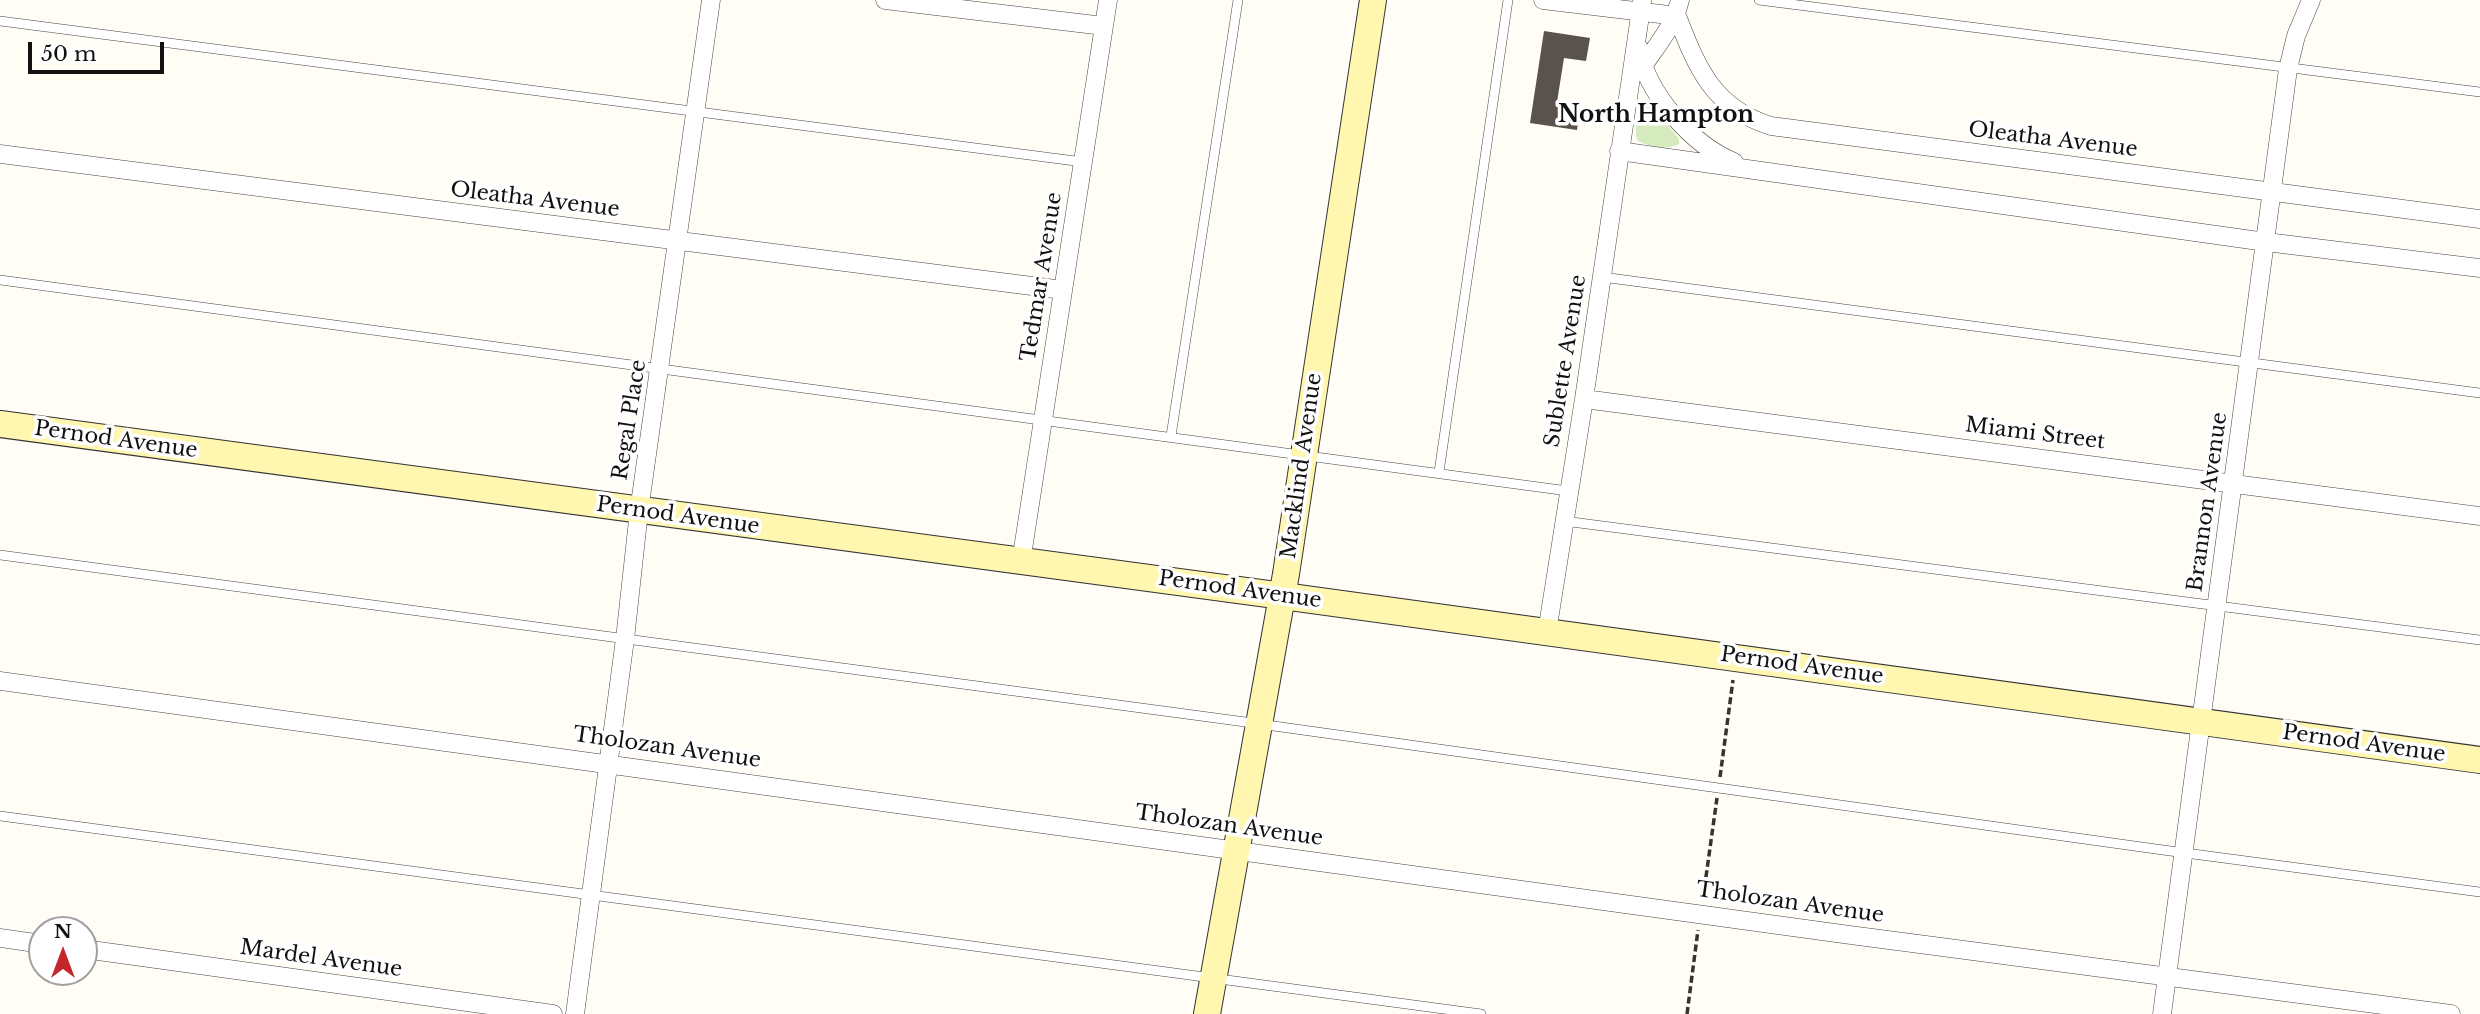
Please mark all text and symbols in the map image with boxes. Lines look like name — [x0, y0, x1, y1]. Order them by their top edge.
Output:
scale bar — [32, 28, 168, 72]
text: 50 m — [41, 41, 96, 67]
district label: North Hampton — [1558, 102, 1754, 130]
street label: Oleatha Avenue — [1967, 117, 2139, 163]
street label: Oleatha Avenue — [449, 177, 621, 223]
street label: Tedmar Avenue — [1016, 191, 1068, 363]
street label: Sublette Avenue — [1540, 273, 1592, 449]
street label: Regal Place — [608, 358, 652, 482]
street label: Macklind Avenue — [1276, 371, 1328, 561]
street label: Brannon Avenue — [2183, 411, 2233, 593]
street label: Miami Street — [1964, 413, 2106, 455]
street label: Pernod Avenue — [33, 416, 199, 464]
street label: Pernod Avenue — [595, 492, 761, 540]
street label: Pernod Avenue — [1157, 566, 1323, 614]
street label: Pernod Avenue — [1719, 642, 1885, 690]
street label: Pernod Avenue — [2281, 720, 2447, 768]
street label: Tholozan Avenue — [572, 722, 762, 774]
street label: Tholozan Avenue — [1134, 800, 1324, 852]
street label: Tholozan Avenue — [1695, 877, 1885, 929]
north arrow — [28, 916, 98, 986]
text: N — [54, 920, 72, 943]
street label: Mardel Avenue — [238, 935, 404, 983]

